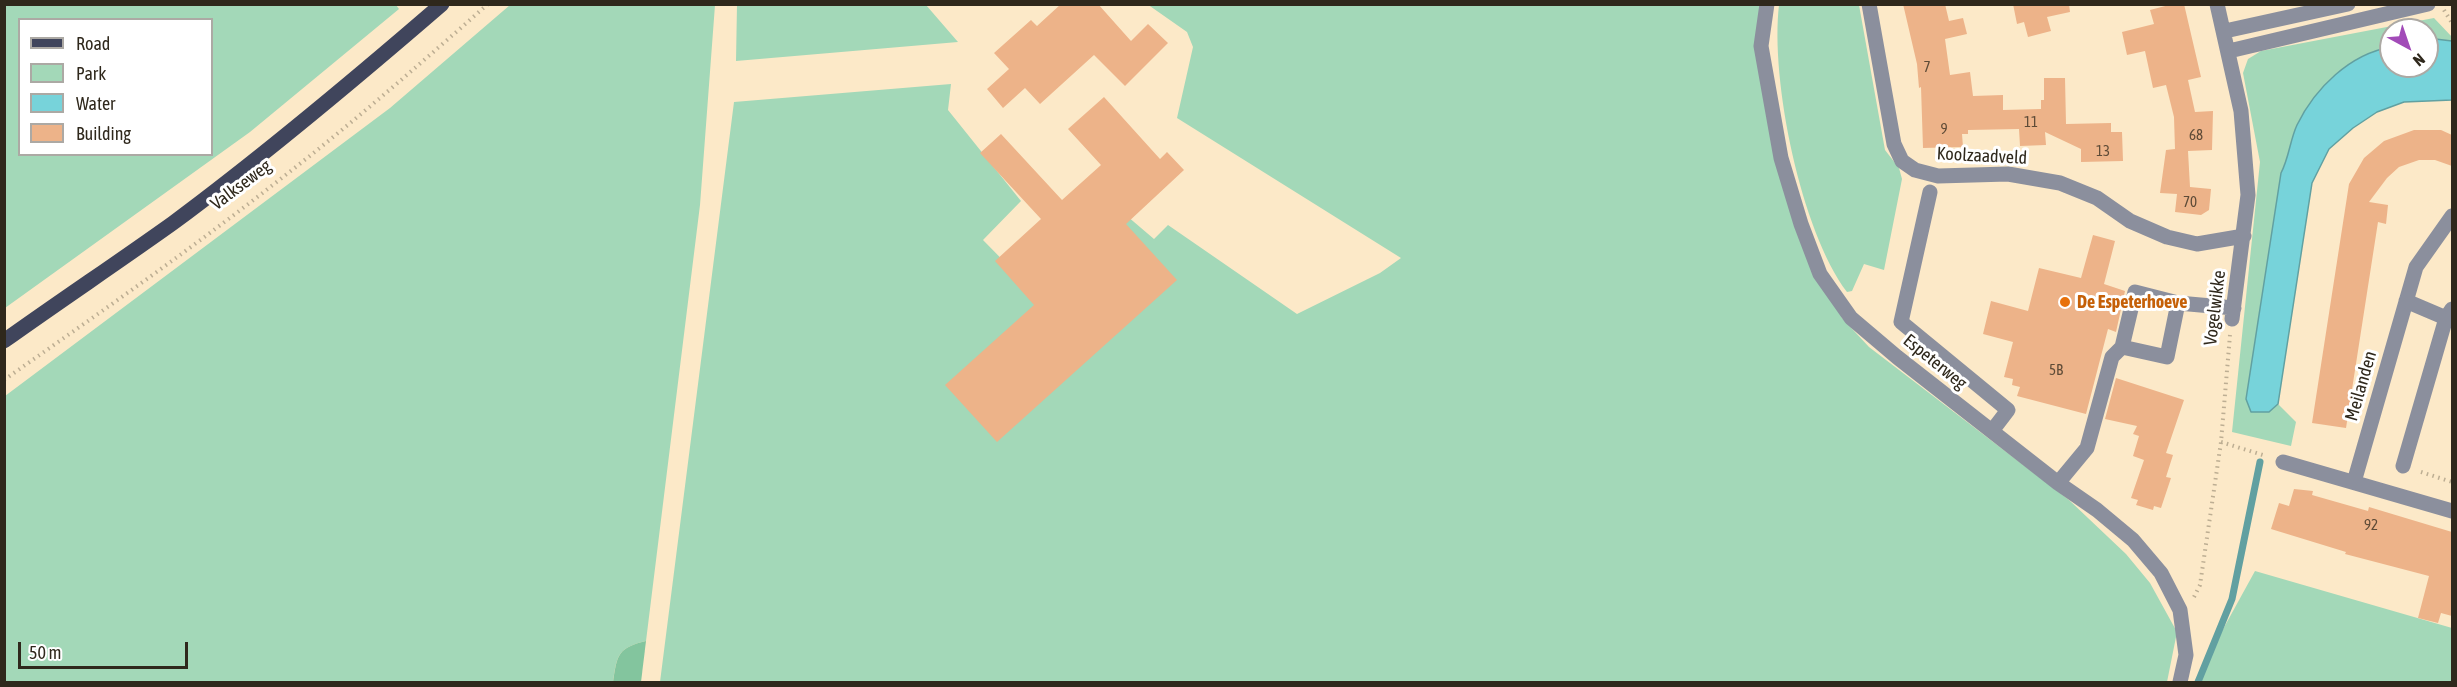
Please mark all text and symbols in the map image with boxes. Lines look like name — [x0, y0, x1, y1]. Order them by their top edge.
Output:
legend — [18, 18, 213, 156]
north arrow — [2379, 18, 2439, 78]
text: Road — [76, 33, 110, 54]
text: N — [2410, 50, 2429, 70]
house number: 7 — [1923, 58, 1931, 76]
text: Park — [76, 63, 106, 84]
text: Water — [76, 93, 115, 114]
house number: 11 — [2024, 113, 2038, 131]
house number: 9 — [1940, 120, 1948, 138]
text: Building — [76, 123, 131, 144]
house number: 68 — [2189, 126, 2203, 144]
house number: 13 — [2096, 142, 2110, 160]
street label: Koolzaadveld — [1936, 143, 2028, 169]
street label: Valkseweg — [206, 155, 276, 215]
house number: 70 — [2183, 193, 2197, 211]
street label: Vogelwikke — [2200, 269, 2230, 347]
place label: De Espeterhoeve — [2077, 291, 2188, 313]
marker: De Espeterhoeve — [2058, 295, 2072, 309]
street label: Espeterweg — [1899, 330, 1971, 394]
street label: Meilanden — [2341, 349, 2381, 423]
house number: 5B — [2049, 361, 2063, 379]
house number: 92 — [2364, 516, 2378, 534]
scale bar — [21, 630, 190, 668]
text: 50 m — [29, 642, 61, 663]

